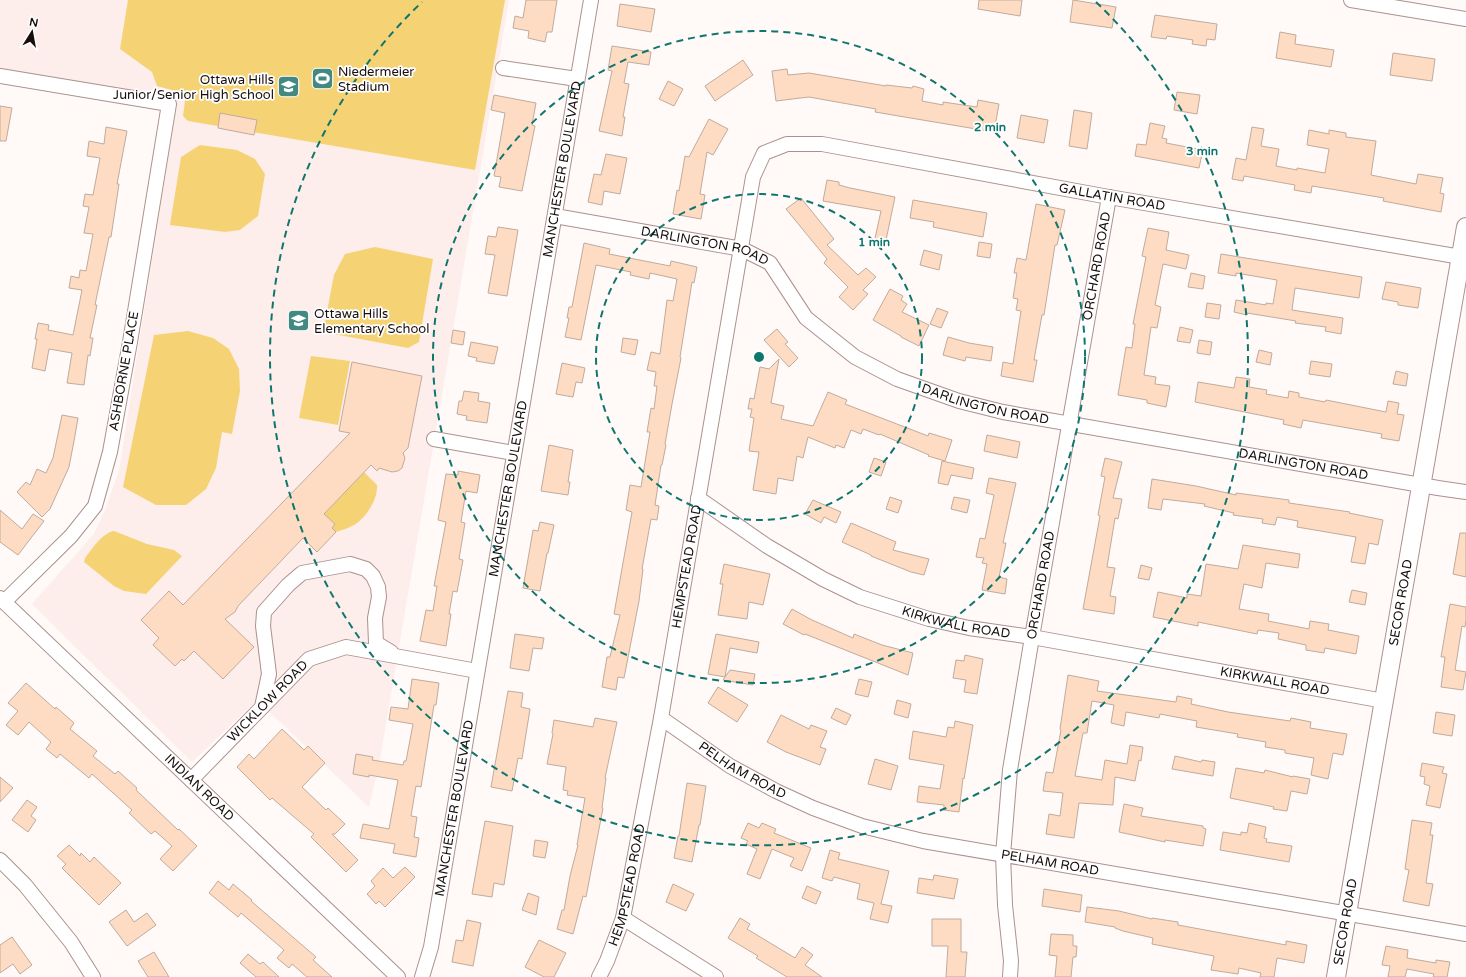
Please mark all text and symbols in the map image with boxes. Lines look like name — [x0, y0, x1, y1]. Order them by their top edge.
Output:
north arrow — [12, 12, 52, 52]
text: N — [28, 15, 39, 30]
place label: Niedermeier Stadium — [338, 64, 414, 95]
sports icon: Niedermeier Stadium — [310, 66, 336, 92]
place label: Ottawa Hills Junior/Senior High School — [113, 72, 274, 103]
school or university icon: Ottawa Hills Junior/Senior High School — [276, 74, 302, 100]
street label: MANCHESTER BOULEVARD — [540, 80, 585, 259]
text: 2 min — [974, 120, 1006, 134]
text: 3 min — [1186, 144, 1218, 158]
street label: GALLATIN ROAD — [1057, 180, 1167, 214]
street label: ORCHARD ROAD — [1080, 210, 1114, 322]
street label: DARLINGTON ROAD — [640, 223, 771, 269]
text: 1 min — [858, 235, 890, 249]
place label: Ottawa Hills Elementary School — [314, 306, 429, 337]
school or university icon: Ottawa Hills Elementary School — [285, 308, 311, 334]
street label: ASHBORNE PLACE — [106, 310, 142, 432]
centre of rings — [752, 350, 766, 364]
street label: DARLINGTON ROAD — [919, 380, 1050, 428]
street label: MANCHESTER BOULEVARD — [486, 399, 531, 578]
street label: DARLINGTON ROAD — [1237, 445, 1370, 484]
street label: HEMPSTEAD ROAD — [668, 503, 705, 630]
street label: ORCHARD ROAD — [1024, 530, 1058, 641]
street label: SECOR ROAD — [1386, 558, 1416, 647]
street label: KIRKWALL ROAD — [900, 603, 1012, 642]
street label: WICKLOW ROAD — [224, 657, 312, 746]
street label: KIRKWALL ROAD — [1219, 663, 1331, 699]
street label: MANCHESTER BOULEVARD — [432, 719, 477, 898]
street label: PELHAM ROAD — [695, 739, 789, 803]
street label: INDIAN ROAD — [161, 751, 238, 825]
street label: HEMPSTEAD ROAD — [605, 822, 649, 948]
street label: PELHAM ROAD — [1000, 846, 1100, 879]
street label: SECOR ROAD — [1330, 877, 1361, 966]

